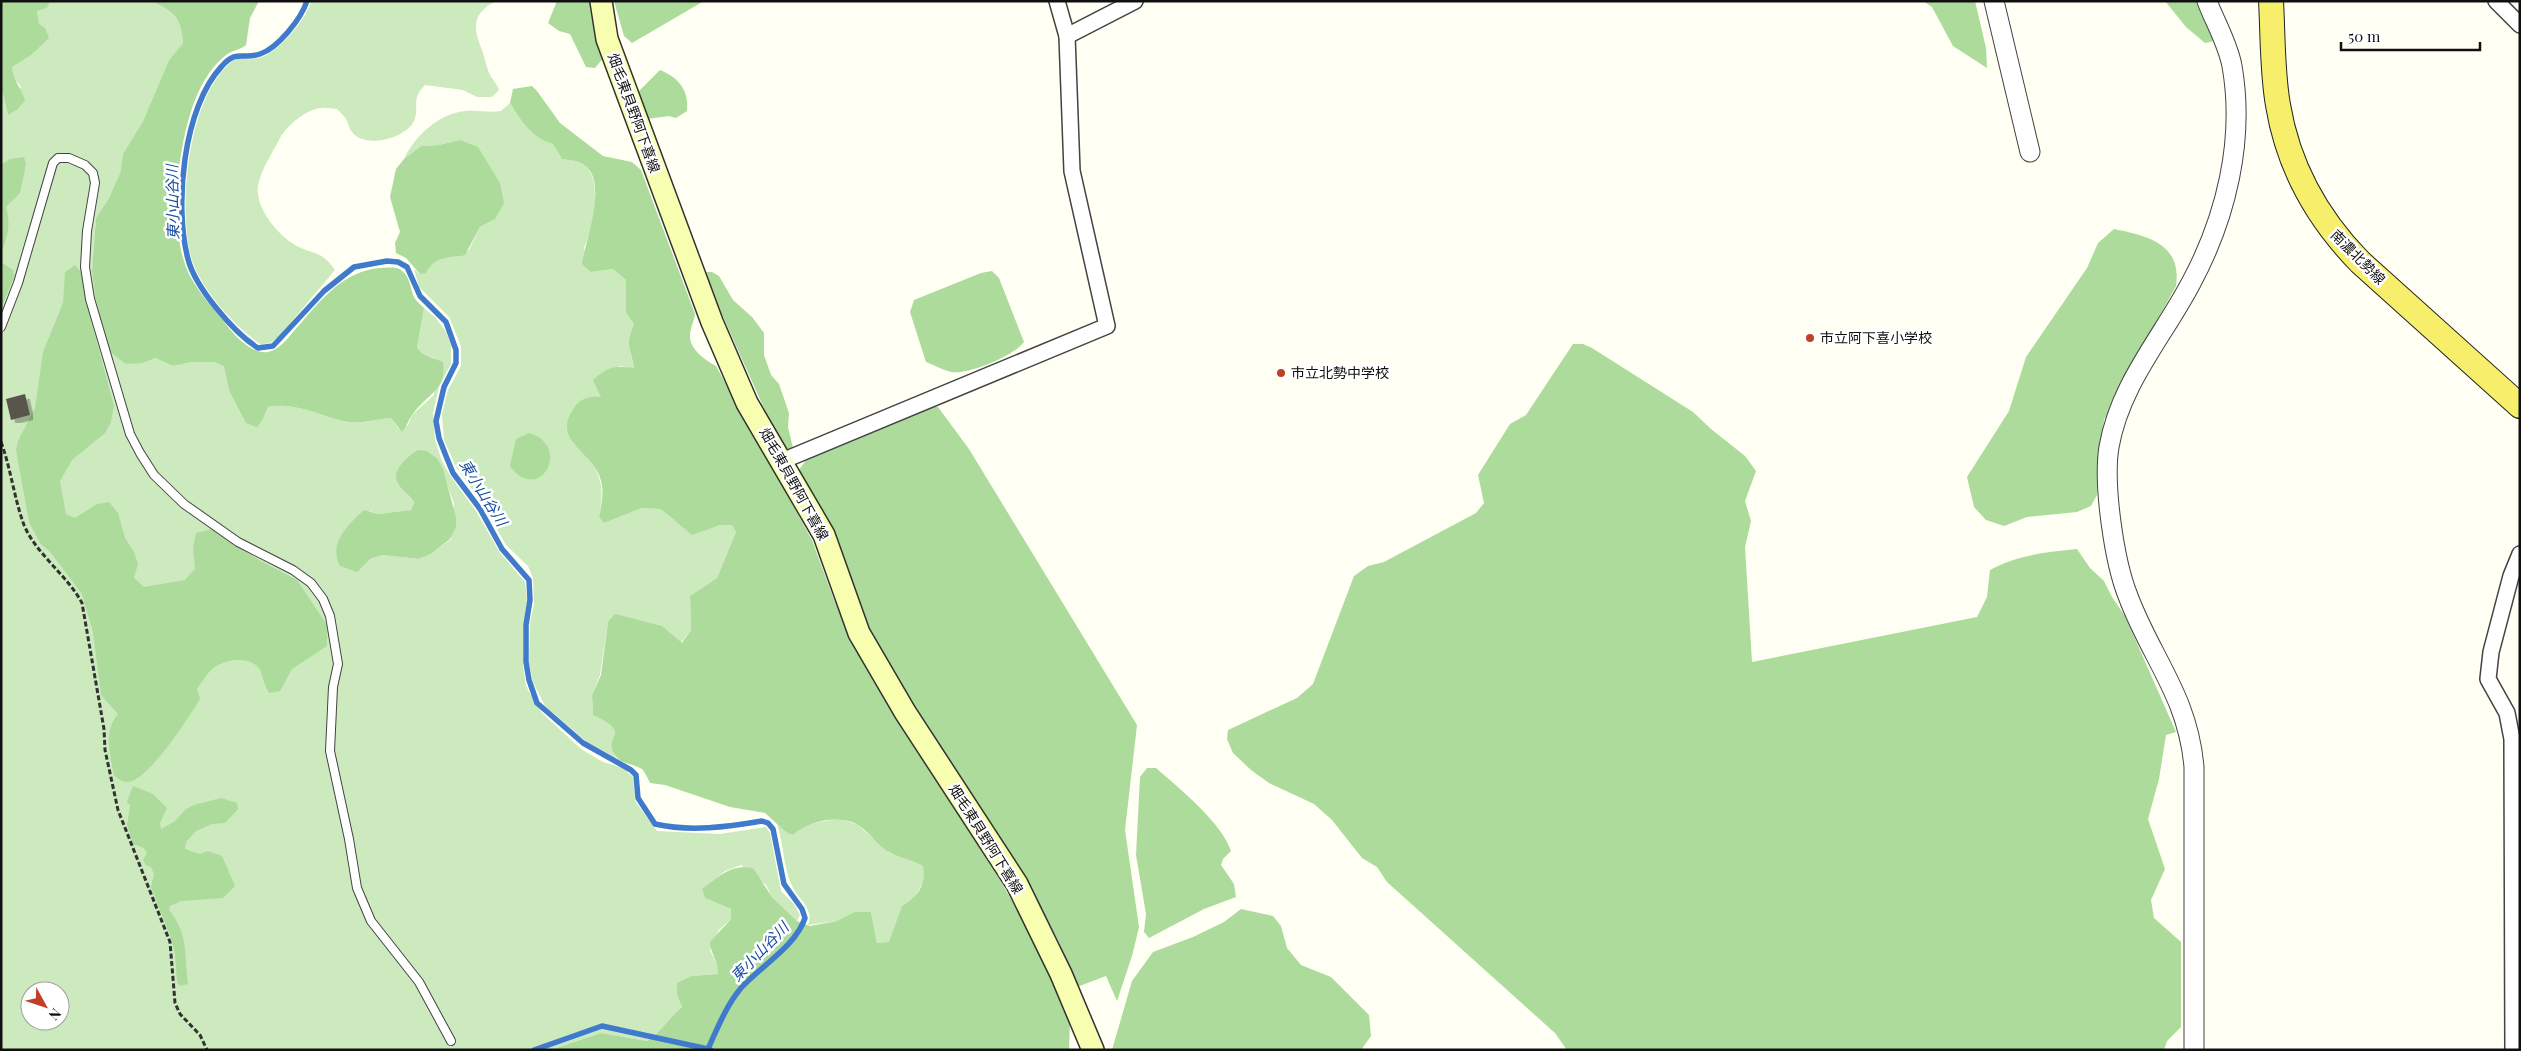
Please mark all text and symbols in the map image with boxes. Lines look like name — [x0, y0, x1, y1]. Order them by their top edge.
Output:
scale bar — [2341, 20, 2480, 52]
text: 50 m — [2348, 26, 2381, 46]
street label: 畑毛東貝野阿下喜線 — [604, 50, 665, 175]
water label: 東小山谷川 — [161, 162, 183, 240]
street label: 南濃北勢線 — [2327, 225, 2390, 288]
place label: 市立阿下喜小学校 — [1820, 328, 1932, 347]
marker: 市立阿下喜小学校 — [1804, 332, 1816, 344]
place label: 市立北勢中学校 — [1291, 363, 1389, 382]
marker: 市立北勢中学校 — [1275, 367, 1287, 379]
street label: 畑毛東貝野阿下喜線 — [756, 424, 833, 543]
water label: 東小山谷川 — [455, 455, 513, 531]
street label: 畑毛東貝野阿下喜線 — [945, 780, 1028, 897]
water label: 東小山谷川 — [726, 916, 794, 985]
north arrow — [20, 981, 70, 1031]
text: N — [45, 1005, 66, 1025]

